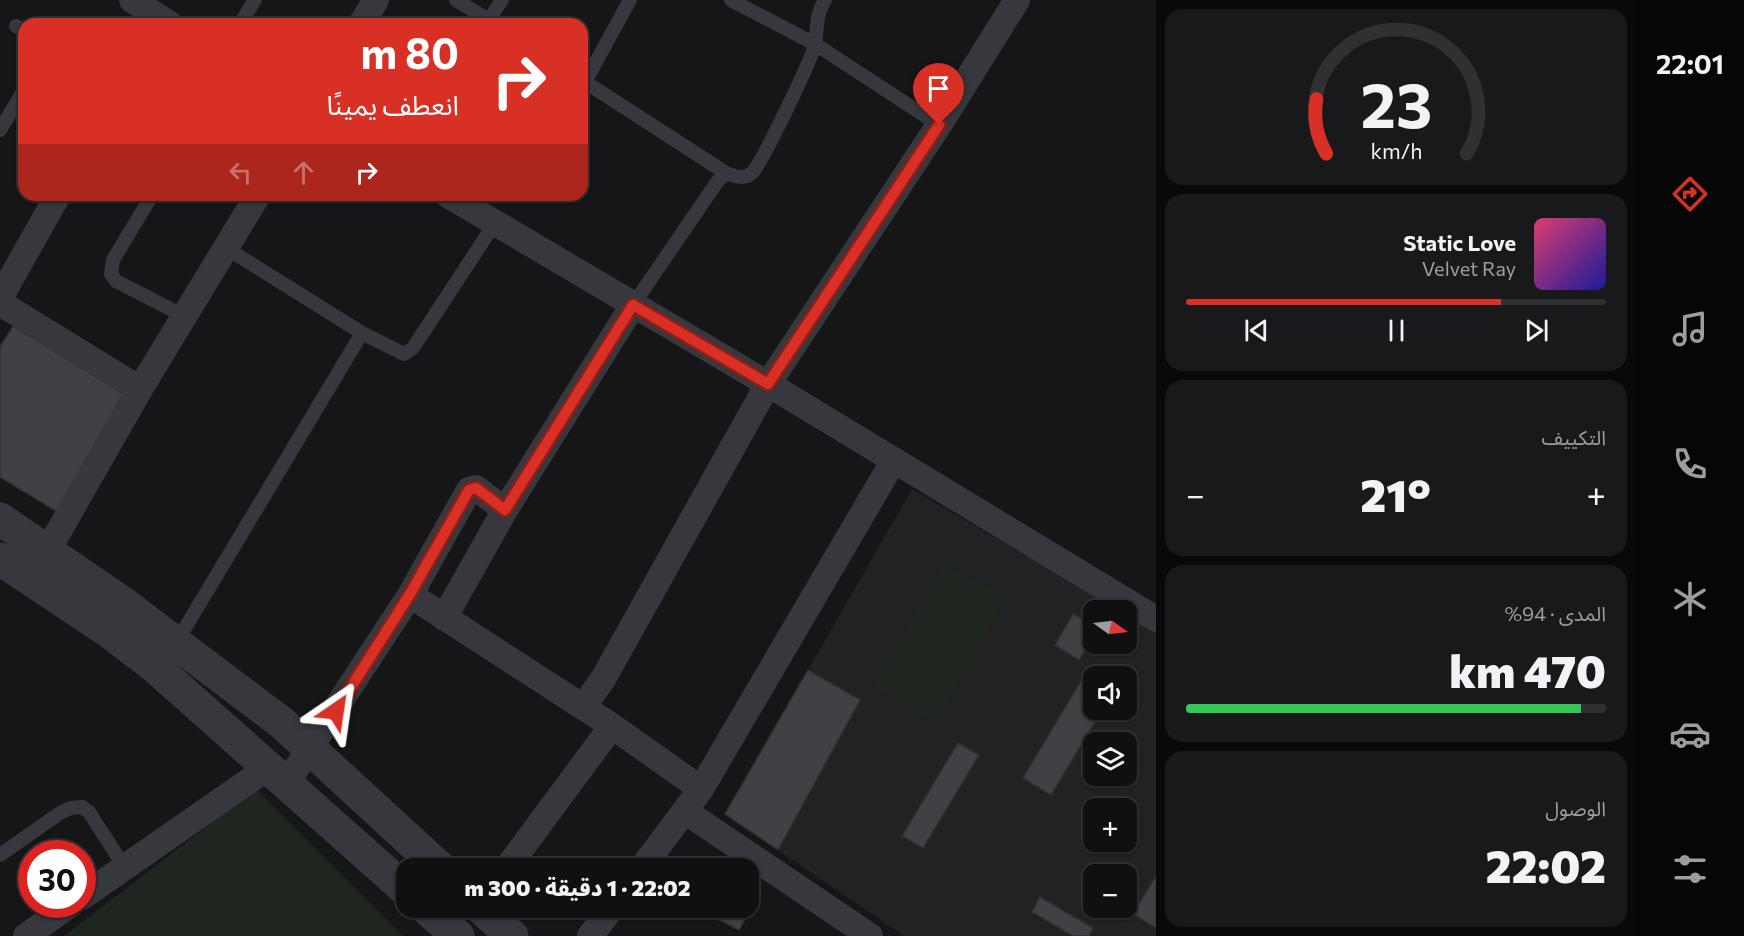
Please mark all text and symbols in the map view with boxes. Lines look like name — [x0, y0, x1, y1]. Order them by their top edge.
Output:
text: 80 m — [360, 26, 459, 78]
icon: right — [480, 42, 558, 120]
text: 22:01 — [1656, 47, 1724, 80]
pin — [913, 63, 964, 125]
text: 23 — [1360, 65, 1432, 141]
icon: arrive — [922, 72, 955, 105]
text: انعطف يمينًا — [326, 88, 459, 121]
text: km/h — [1370, 138, 1422, 164]
icon: left — [224, 156, 257, 189]
icon: ahead — [287, 156, 320, 189]
icon: right — [350, 156, 383, 189]
icon: directions — [1669, 173, 1711, 215]
text: Static Love — [1403, 229, 1516, 256]
text: Velvet Ray — [1422, 256, 1516, 280]
icon: music — [1669, 308, 1711, 350]
icon: previous — [1240, 314, 1273, 347]
icon: pause — [1380, 314, 1413, 347]
icon: next — [1520, 314, 1553, 347]
text: التكييف — [1542, 425, 1606, 449]
icon: phone — [1669, 443, 1711, 485]
text: 21° — [1360, 466, 1431, 521]
text: − — [1186, 473, 1205, 514]
text: + — [1587, 473, 1606, 514]
icon: climate — [1669, 578, 1711, 620]
north arrow — [1083, 600, 1137, 654]
map controls — [1083, 600, 1137, 918]
text: المدى · 94% — [1504, 601, 1606, 625]
text: 470 km — [1449, 642, 1606, 697]
button: sound — [1083, 666, 1137, 720]
position arrow — [304, 679, 368, 743]
icon: car — [1669, 713, 1711, 755]
button: layers — [1083, 732, 1137, 786]
text: الوصول — [1545, 796, 1606, 820]
button: + — [1083, 798, 1137, 852]
text: 22:02 — [1486, 837, 1606, 892]
speed limit sign: 30 — [18, 840, 96, 918]
icon: filters — [1669, 848, 1711, 890]
button: − — [1083, 864, 1137, 918]
text: 22:02 · 1 دقيقة · 300 m — [465, 874, 690, 901]

